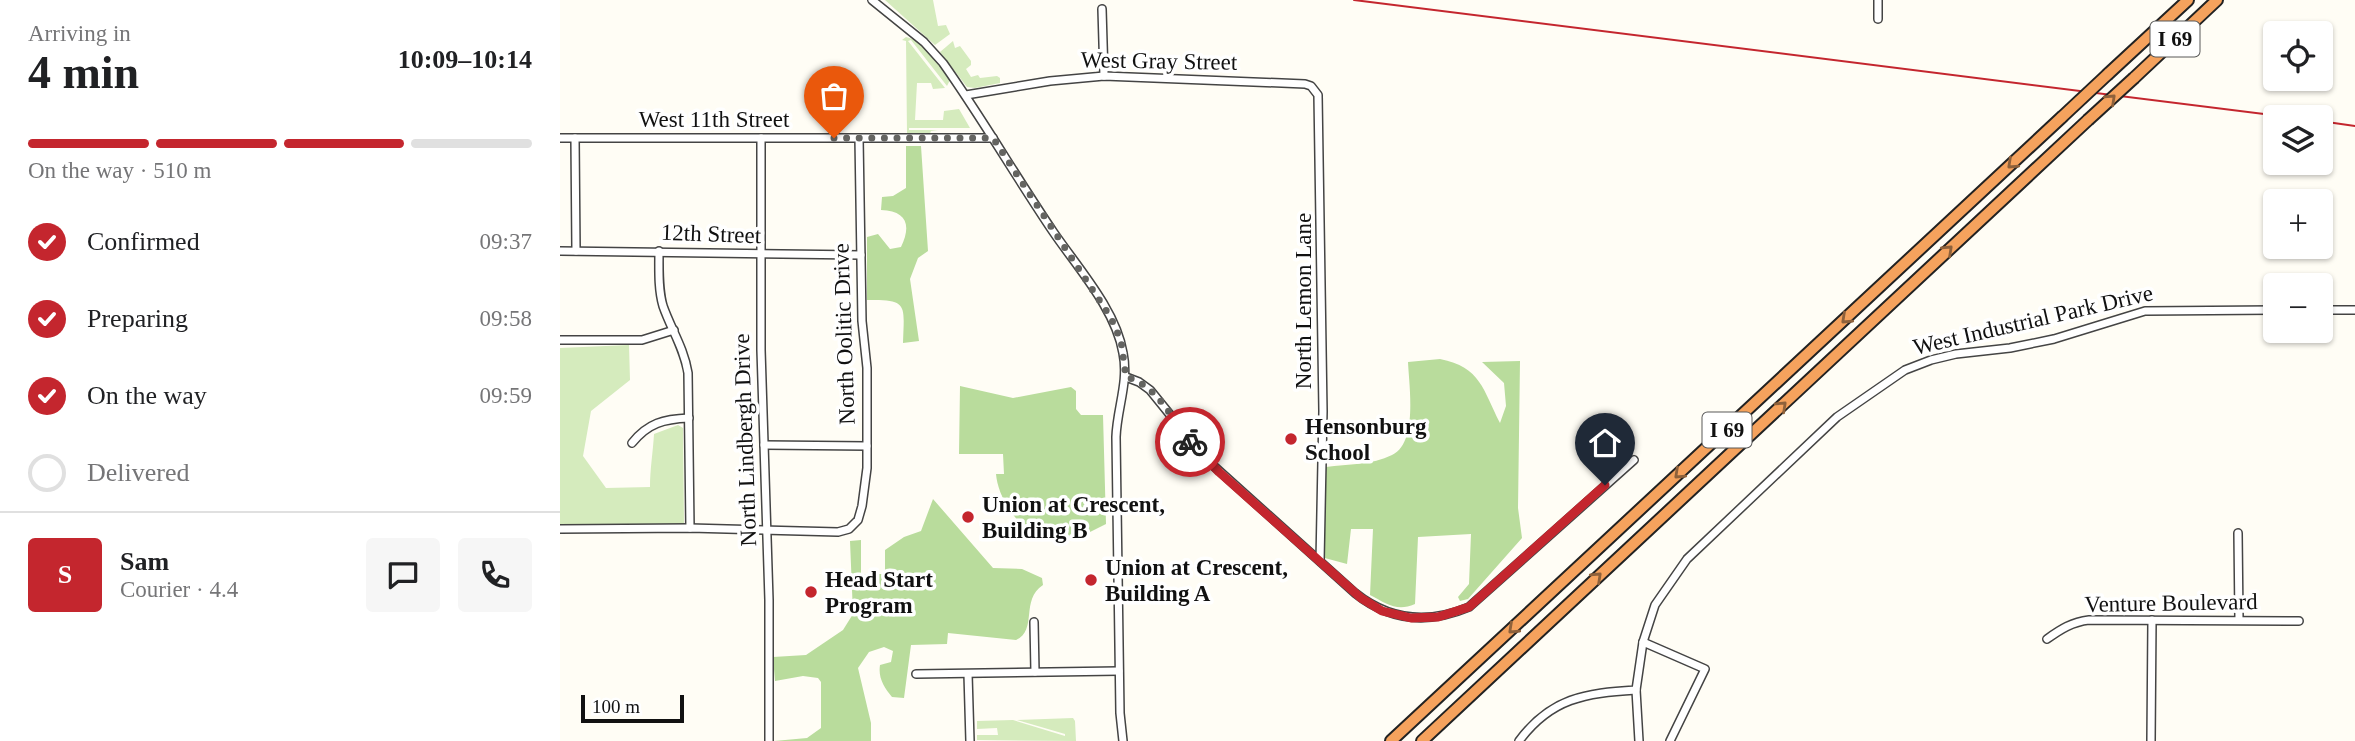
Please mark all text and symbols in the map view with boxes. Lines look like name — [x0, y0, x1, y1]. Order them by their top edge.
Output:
text: Arriving in — [28, 21, 131, 46]
map controls — [2263, 21, 2333, 343]
button: locate — [2263, 21, 2333, 91]
road number: I 69 — [2150, 22, 2200, 56]
text: 10:09–10:14 — [398, 45, 532, 74]
text: 4 min — [28, 47, 139, 98]
street label: West Gray Street — [1081, 47, 1238, 75]
pin — [804, 66, 864, 138]
icon: bag — [815, 77, 853, 115]
one-way arrow — [2103, 95, 2116, 107]
button: layers — [2263, 105, 2333, 175]
street label: West 11th Street — [639, 107, 790, 132]
one-way arrow — [2007, 155, 2020, 168]
text: On the way · 510 m — [28, 158, 211, 183]
button: + — [2263, 189, 2333, 259]
street label: North Lemon Lane — [1291, 213, 1316, 389]
street label: 12th Street — [660, 220, 762, 248]
icon: check — [28, 223, 66, 261]
text: Confirmed — [87, 227, 200, 256]
text: 09:37 — [480, 229, 532, 254]
street label: North Oolitic Drive — [828, 243, 860, 425]
one-way arrow — [1940, 246, 1953, 259]
button: − — [2263, 273, 2333, 343]
street label: West Industrial Park Drive — [1911, 280, 2155, 360]
icon: check — [28, 300, 66, 338]
text: Preparing — [87, 304, 188, 333]
text: 09:58 — [480, 306, 532, 331]
one-way arrow — [1841, 310, 1854, 323]
street label: North Lindbergh Drive — [729, 333, 761, 547]
icon: check — [28, 377, 66, 415]
text: On the way — [87, 381, 207, 410]
text: 09:59 — [480, 383, 532, 408]
one-way arrow — [1774, 401, 1787, 414]
courier — [1155, 407, 1225, 477]
road number: I 69 — [1702, 412, 1752, 448]
pin — [1575, 413, 1635, 485]
place label: Hensonburg School — [1305, 414, 1427, 465]
icon: bike — [1171, 423, 1209, 461]
icon: home — [1586, 424, 1624, 462]
marker: Hensonburg School — [1283, 431, 1299, 447]
text: Delivered — [87, 458, 190, 487]
one-way arrow — [1674, 466, 1687, 478]
place label: Union at Crescent, Building B — [982, 492, 1165, 543]
marker: Union at Crescent, Building B — [960, 509, 976, 525]
button: chat — [366, 538, 440, 612]
button: phone — [458, 538, 532, 612]
text: Sam — [120, 547, 169, 576]
place label: Union at Crescent, Building A — [1105, 555, 1288, 606]
text: S — [58, 560, 72, 589]
place label: Head Start Program — [825, 567, 933, 618]
marker: Union at Crescent, Building A — [1083, 572, 1099, 588]
one-way arrow — [1589, 573, 1602, 586]
text: Courier · 4.4 — [120, 577, 238, 602]
marker: Head Start Program — [803, 584, 819, 600]
street label: Venture Boulevard — [2084, 589, 2258, 617]
one-way arrow — [1508, 621, 1521, 634]
scale bar — [581, 692, 684, 724]
text: 100 m — [592, 696, 640, 717]

